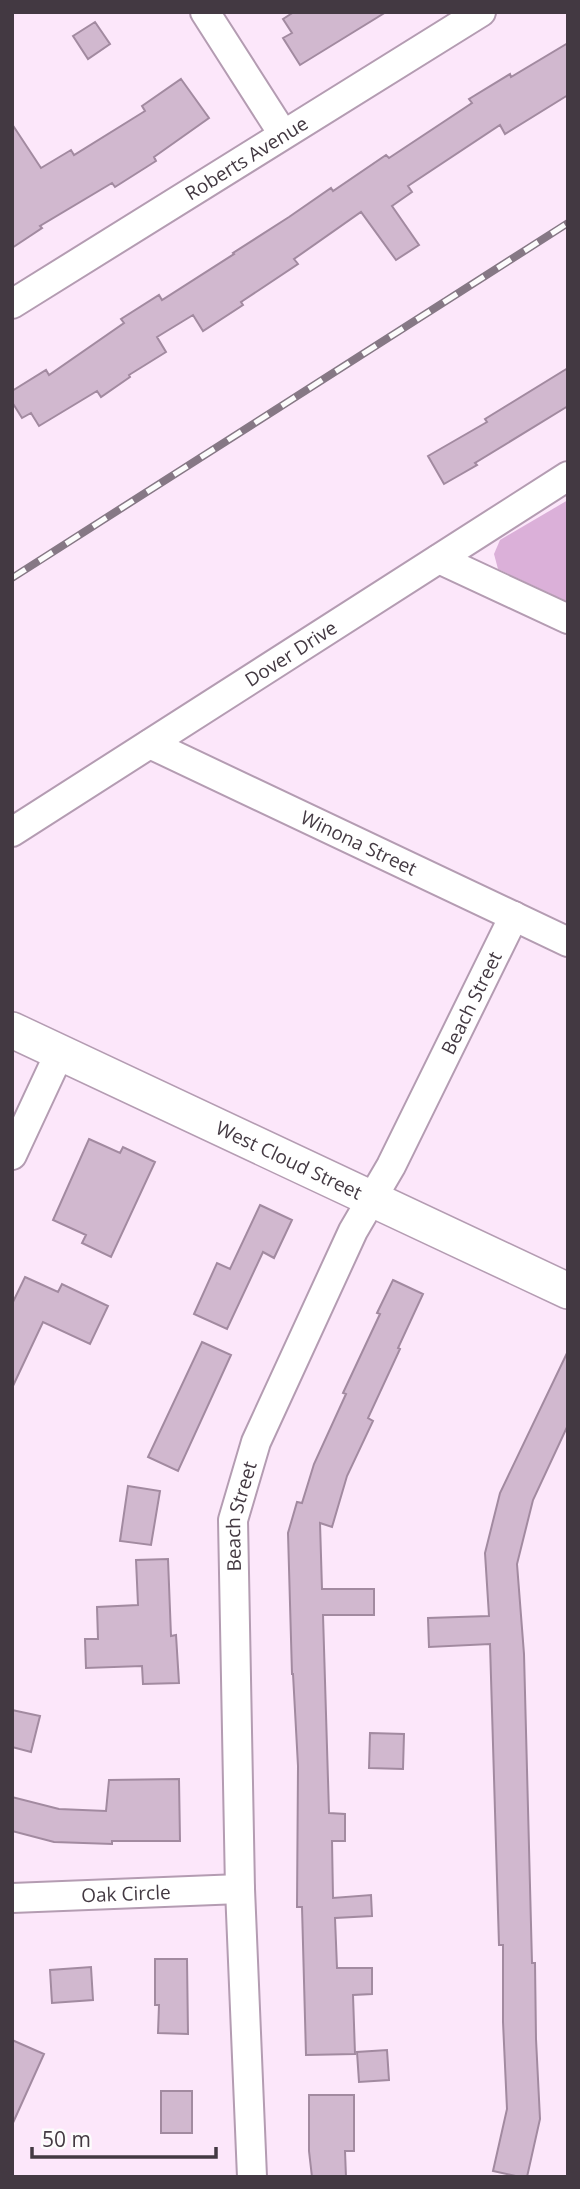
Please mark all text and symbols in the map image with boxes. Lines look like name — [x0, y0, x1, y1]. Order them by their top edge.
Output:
street label: Roberts Avenue — [180, 110, 313, 206]
street label: Dover Drive — [240, 614, 342, 693]
street label: Winona Street — [296, 804, 421, 882]
street label: Beach Street — [435, 947, 508, 1059]
street label: West Cloud Street — [212, 1115, 366, 1206]
street label: Beach Street — [220, 1458, 263, 1572]
street label: Oak Circle — [81, 1879, 171, 1908]
scale bar — [32, 2116, 215, 2160]
text: 50 m — [42, 2125, 91, 2153]

